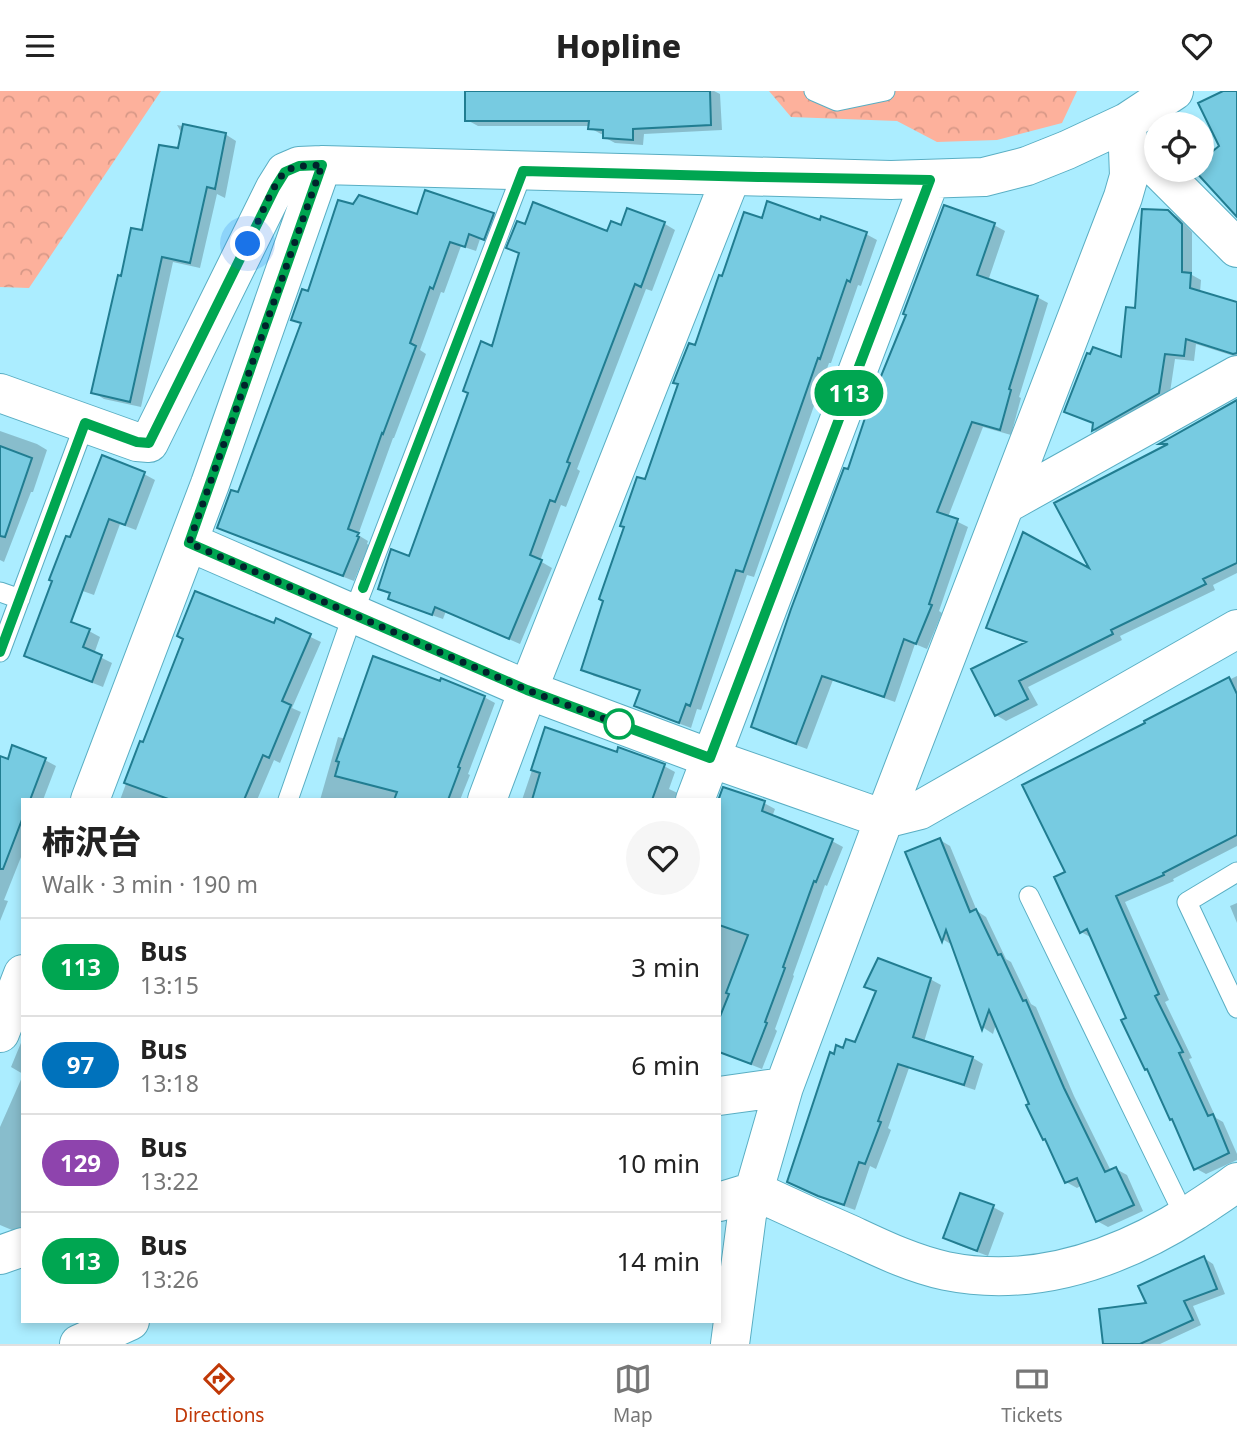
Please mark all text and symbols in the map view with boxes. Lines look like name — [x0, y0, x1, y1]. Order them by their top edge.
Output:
text: Hopline — [556, 24, 681, 67]
icon: menu — [21, 27, 59, 65]
icon: heart — [1178, 27, 1216, 65]
map controls — [1144, 112, 1214, 182]
button: locate — [1144, 112, 1214, 182]
your location — [230, 226, 265, 261]
line badge: 113 — [809, 370, 889, 416]
text: 113 — [828, 376, 870, 409]
unlabelled marker — [604, 709, 634, 739]
text: 柿沢台 — [42, 819, 141, 864]
button: heart — [626, 821, 700, 895]
text: Walk · 3 min · 190 m — [42, 868, 258, 900]
text: Bus — [140, 933, 187, 969]
text: 3 min — [631, 949, 700, 985]
text: 113 — [60, 950, 101, 983]
text: 13:15 — [140, 969, 199, 1001]
text: Bus — [140, 1031, 187, 1067]
text: 6 min — [631, 1047, 700, 1083]
text: 97 — [67, 1048, 94, 1081]
text: 13:18 — [140, 1067, 199, 1099]
text: Bus — [140, 1129, 187, 1165]
text: 10 min — [616, 1145, 700, 1181]
text: 129 — [60, 1146, 101, 1179]
text: 13:22 — [140, 1165, 199, 1197]
text: Bus — [140, 1227, 187, 1263]
text: 14 min — [616, 1243, 700, 1279]
text: 113 — [60, 1244, 101, 1277]
text: 13:26 — [140, 1263, 199, 1295]
tab: Directions — [174, 1360, 264, 1428]
tab: Map — [613, 1360, 653, 1428]
tab: Tickets — [1001, 1360, 1063, 1428]

